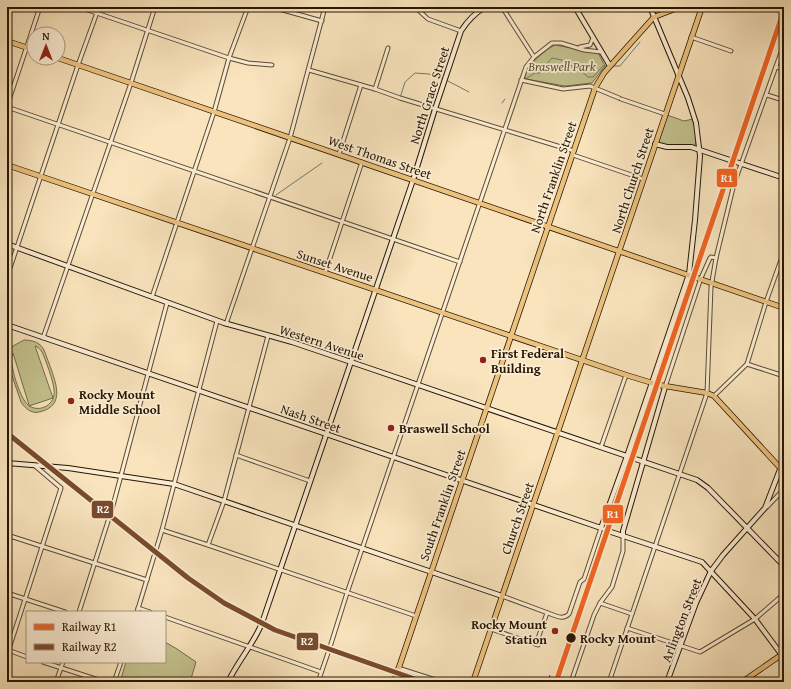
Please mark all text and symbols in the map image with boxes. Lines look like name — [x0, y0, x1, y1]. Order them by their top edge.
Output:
north arrow — [26, 26, 66, 66]
text: N — [42, 28, 50, 44]
street label: North Grace Street — [405, 43, 454, 147]
park label: Braswell Park — [527, 57, 596, 76]
street label: North Franklin Street — [525, 118, 582, 236]
street label: North Church Street — [606, 124, 659, 236]
street label: West Thomas Street — [326, 131, 434, 184]
line badge: R1 — [716, 168, 738, 188]
text: R1 — [721, 170, 734, 186]
street label: Sunset Avenue — [294, 244, 376, 287]
street label: Western Avenue — [277, 320, 367, 365]
place label: First Federal Building — [491, 344, 564, 378]
marker: First Federal Building — [478, 355, 488, 365]
place label: Rocky Mount Middle School — [79, 385, 161, 419]
marker: Rocky Mount Middle School — [66, 396, 76, 406]
street label: Nash Street — [278, 399, 344, 438]
place label: Braswell School — [399, 419, 490, 438]
marker: Braswell School — [386, 423, 396, 433]
street label: South Franklin Street — [414, 446, 471, 563]
street label: Church Street — [496, 479, 539, 557]
line badge: R2 — [91, 500, 114, 519]
text: R2 — [97, 501, 110, 517]
line badge: R1 — [602, 504, 624, 524]
text: R1 — [607, 506, 620, 522]
street label: Arlington Street — [657, 575, 706, 665]
legend — [26, 611, 166, 663]
place label: Rocky Mount Station — [471, 615, 547, 649]
text: Railway R1 — [62, 618, 117, 635]
marker: Rocky Mount Station — [550, 626, 560, 636]
place label: Rocky Mount — [580, 629, 656, 648]
marker: Rocky Mount — [564, 631, 578, 645]
line badge: R2 — [296, 632, 319, 651]
text: R2 — [301, 633, 314, 649]
text: Railway R2 — [62, 638, 117, 655]

